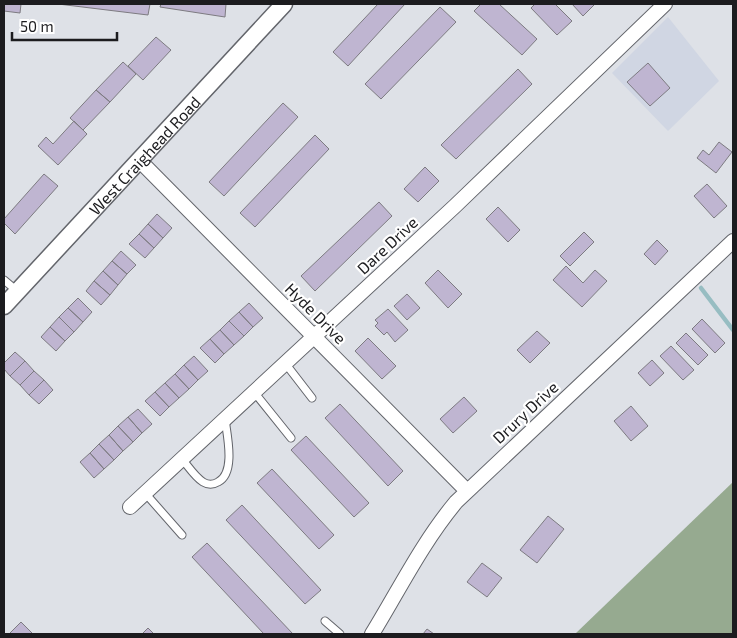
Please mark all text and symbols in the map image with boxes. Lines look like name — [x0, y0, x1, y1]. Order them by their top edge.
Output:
scale bar — [12, 10, 118, 42]
text: 50 m — [20, 17, 54, 35]
street label: West Craighead Road — [84, 92, 204, 218]
street label: Dare Drive — [353, 212, 421, 278]
street label: Hyde Drive — [282, 279, 350, 347]
street label: Drury Drive — [488, 377, 562, 447]

